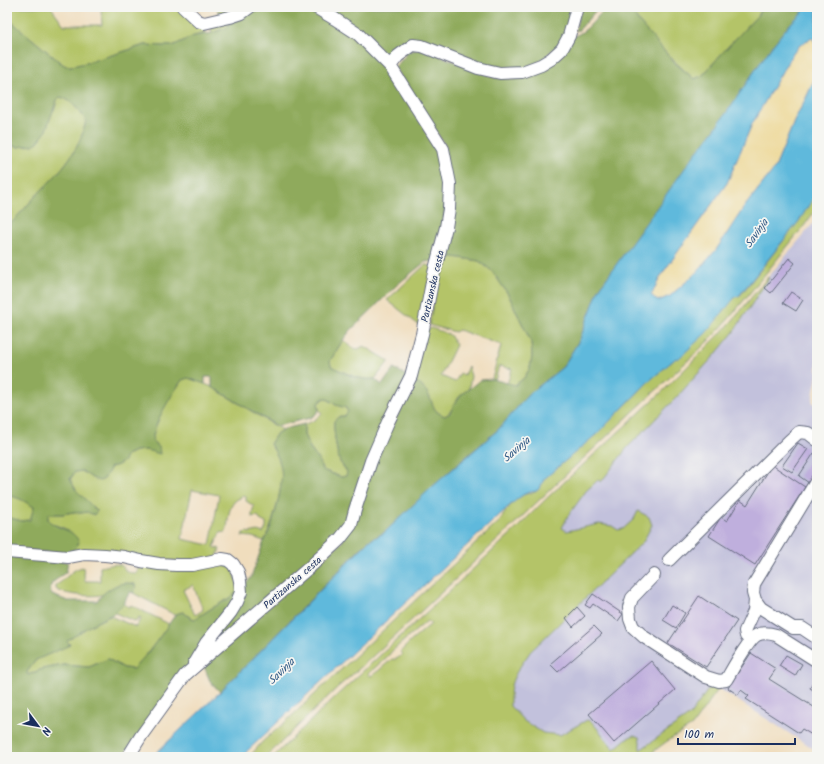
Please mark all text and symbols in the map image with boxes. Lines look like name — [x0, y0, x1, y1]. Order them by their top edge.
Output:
water label: Savinja — [740, 215, 774, 252]
street label: Partizanska cesta — [417, 248, 449, 324]
water label: Savinja — [499, 432, 535, 467]
street label: Partizanska cesta — [260, 552, 326, 613]
water label: Savinja — [264, 654, 300, 689]
north arrow — [18, 706, 58, 746]
scale bar — [678, 720, 795, 746]
text: N — [36, 723, 55, 739]
text: 100 m — [684, 725, 715, 744]

